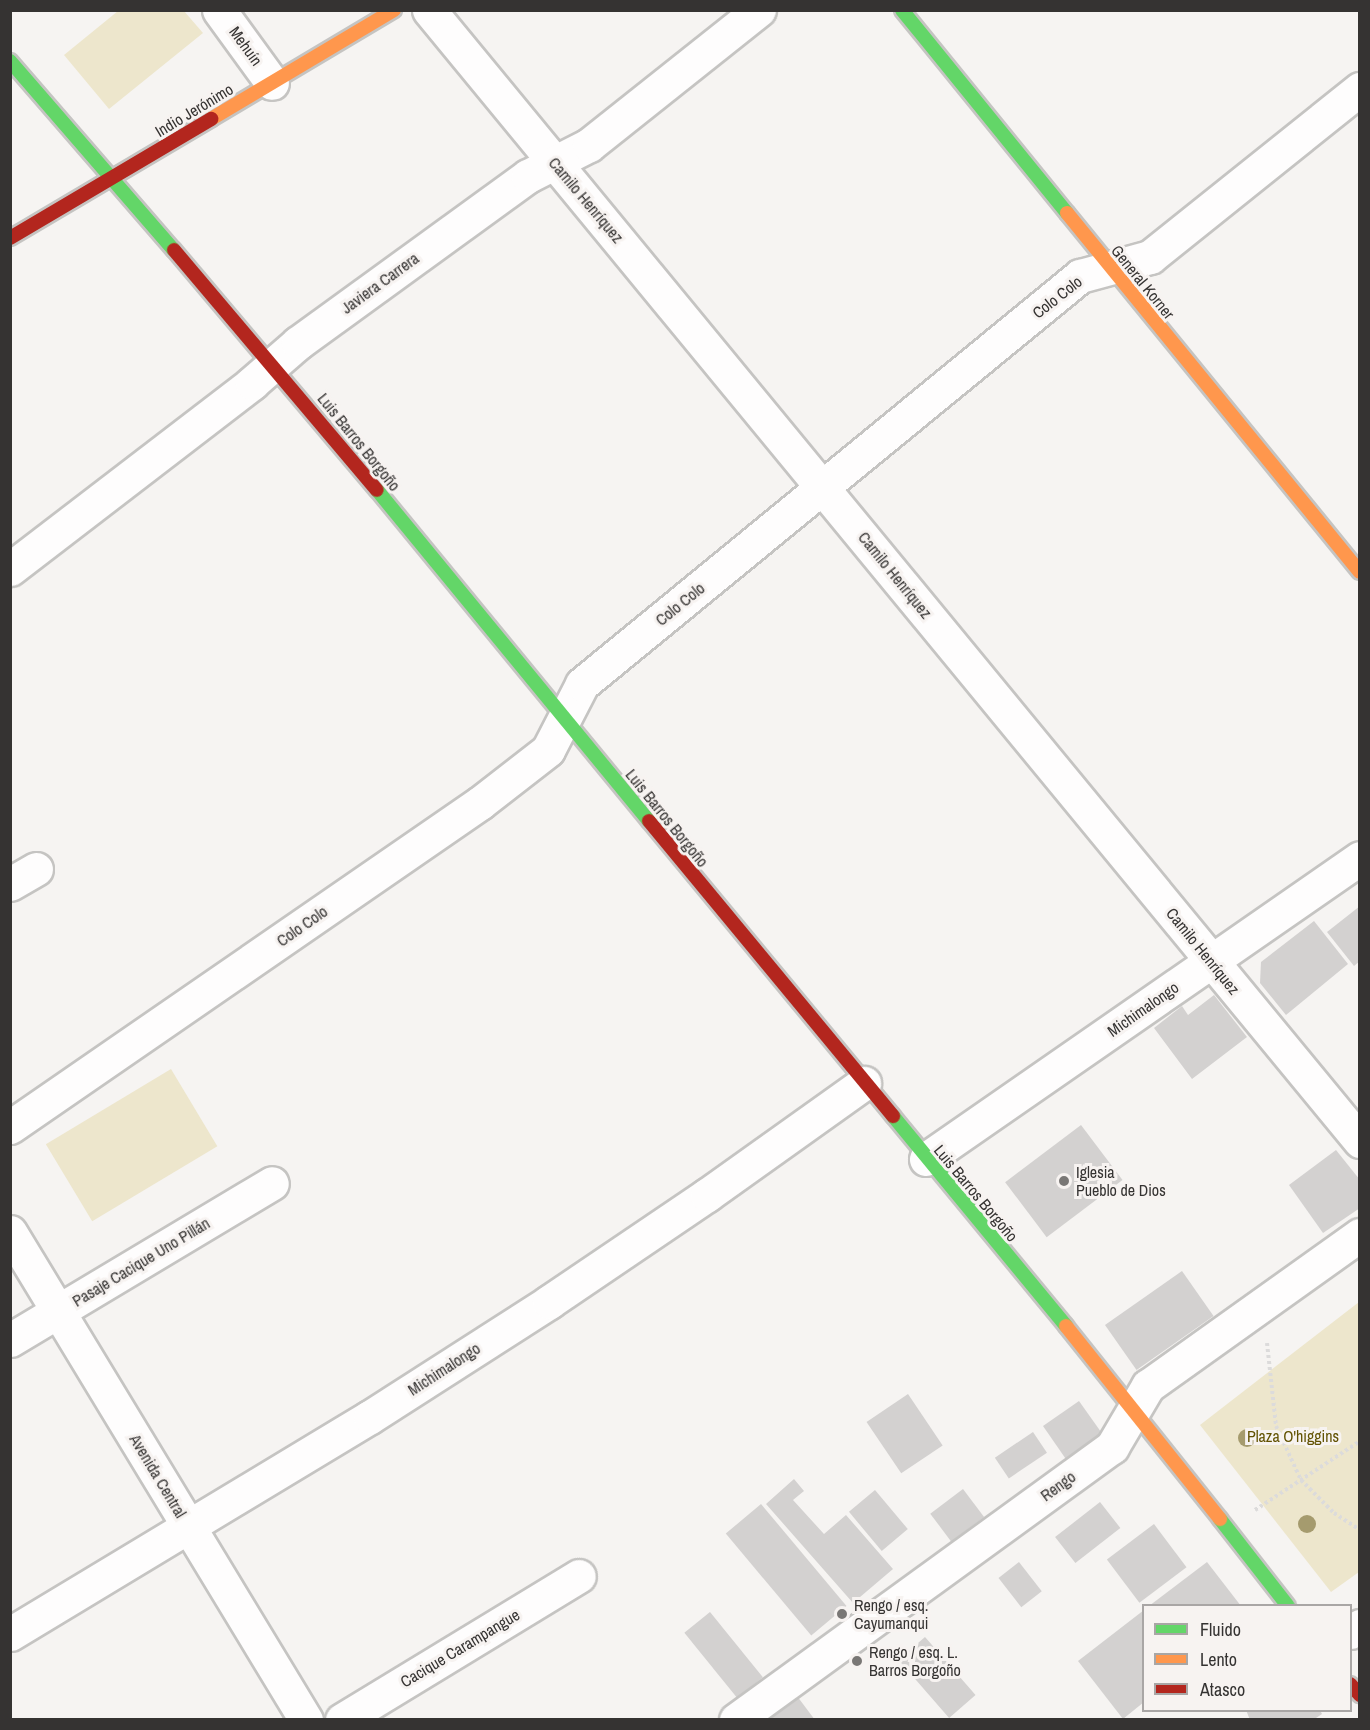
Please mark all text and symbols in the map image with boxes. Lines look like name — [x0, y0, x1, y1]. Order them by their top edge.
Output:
street label: Mehuín — [225, 23, 267, 69]
street label: Indio Jerónimo — [152, 79, 236, 141]
street label: Camilo Henríquez — [545, 153, 627, 247]
street label: General Korner — [1107, 241, 1179, 323]
street label: Javiera Carrera — [337, 248, 423, 318]
street label: Colo Colo — [1028, 272, 1086, 322]
street label: Luis Barros Borgoño — [314, 389, 404, 495]
street label: Camilo Henríquez — [854, 528, 936, 622]
street label: Colo Colo — [652, 578, 708, 630]
street label: Luis Barros Borgoño — [622, 765, 712, 871]
street label: Colo Colo — [273, 902, 331, 950]
street label: Camilo Henríquez — [1162, 904, 1244, 998]
street label: Michimalongo — [1104, 978, 1182, 1040]
street label: Luis Barros Borgoño — [930, 1141, 1022, 1245]
place label: Iglesia Pueblo de Dios — [1076, 1162, 1166, 1200]
marker: Iglesia Pueblo de Dios — [1057, 1174, 1071, 1188]
street label: Pasaje Cacique Uno Pillán — [69, 1213, 213, 1311]
street label: Michimalongo — [404, 1339, 484, 1399]
park label: Plaza O'higgins — [1247, 1426, 1339, 1446]
street label: Avenida Central — [126, 1431, 190, 1521]
street label: Rengo — [1037, 1467, 1079, 1505]
place label: Rengo / esq. Cayumanqui — [854, 1595, 928, 1633]
legend — [1142, 1604, 1352, 1712]
street label: Cacique Carampangue — [397, 1605, 523, 1691]
marker: Rengo / esq. Cayumanqui — [835, 1607, 849, 1621]
text: Fluido — [1200, 1617, 1241, 1642]
place label: Rengo / esq. L. Barros Borgoño — [869, 1642, 961, 1680]
text: Lento — [1200, 1647, 1237, 1672]
marker: Rengo / esq. L. Barros Borgoño — [850, 1654, 864, 1668]
text: Atasco — [1200, 1677, 1245, 1702]

